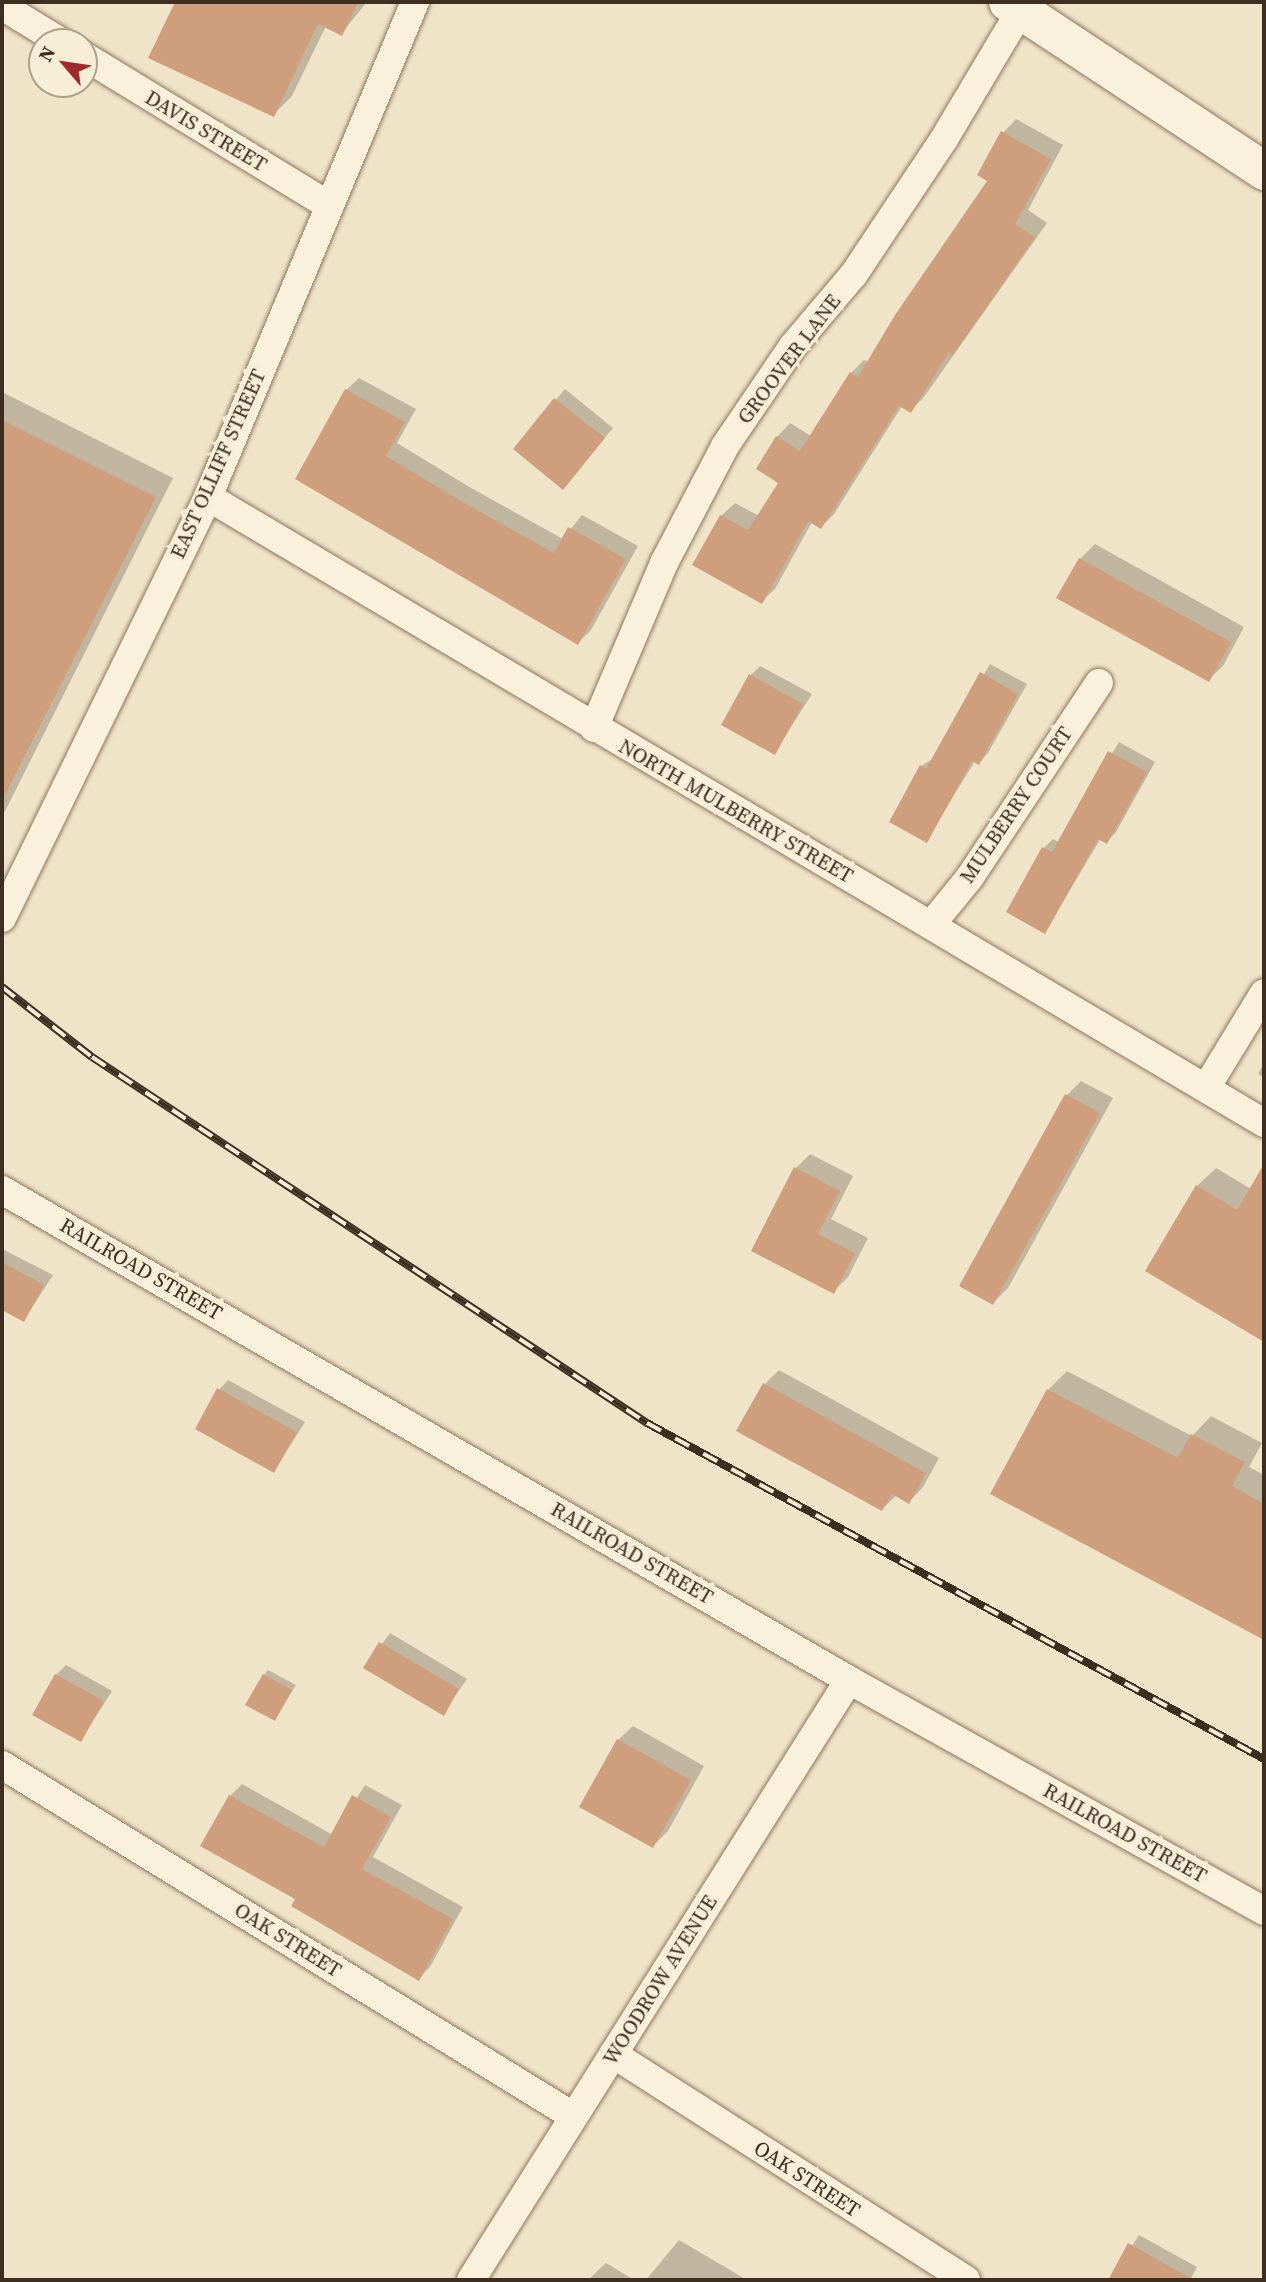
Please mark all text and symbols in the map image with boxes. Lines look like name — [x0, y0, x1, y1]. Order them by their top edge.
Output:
north arrow — [28, 28, 98, 98]
text: N — [32, 41, 61, 66]
street label: DAVIS STREET — [141, 85, 271, 177]
street label: GROOVER LANE — [732, 289, 846, 429]
street label: EAST OLLIFF STREET — [165, 365, 271, 563]
street label: MULBERRY COURT — [954, 722, 1078, 888]
street label: NORTH MULBERRY STREET — [614, 733, 858, 889]
street label: RAILROAD STREET — [55, 1212, 227, 1326]
street label: RAILROAD STREET — [546, 1496, 718, 1610]
street label: RAILROAD STREET — [1039, 1778, 1211, 1888]
street label: WOODROW AVENUE — [597, 1890, 723, 2070]
street label: OAK STREET — [230, 1897, 346, 1983]
street label: OAK STREET — [749, 2135, 865, 2223]

